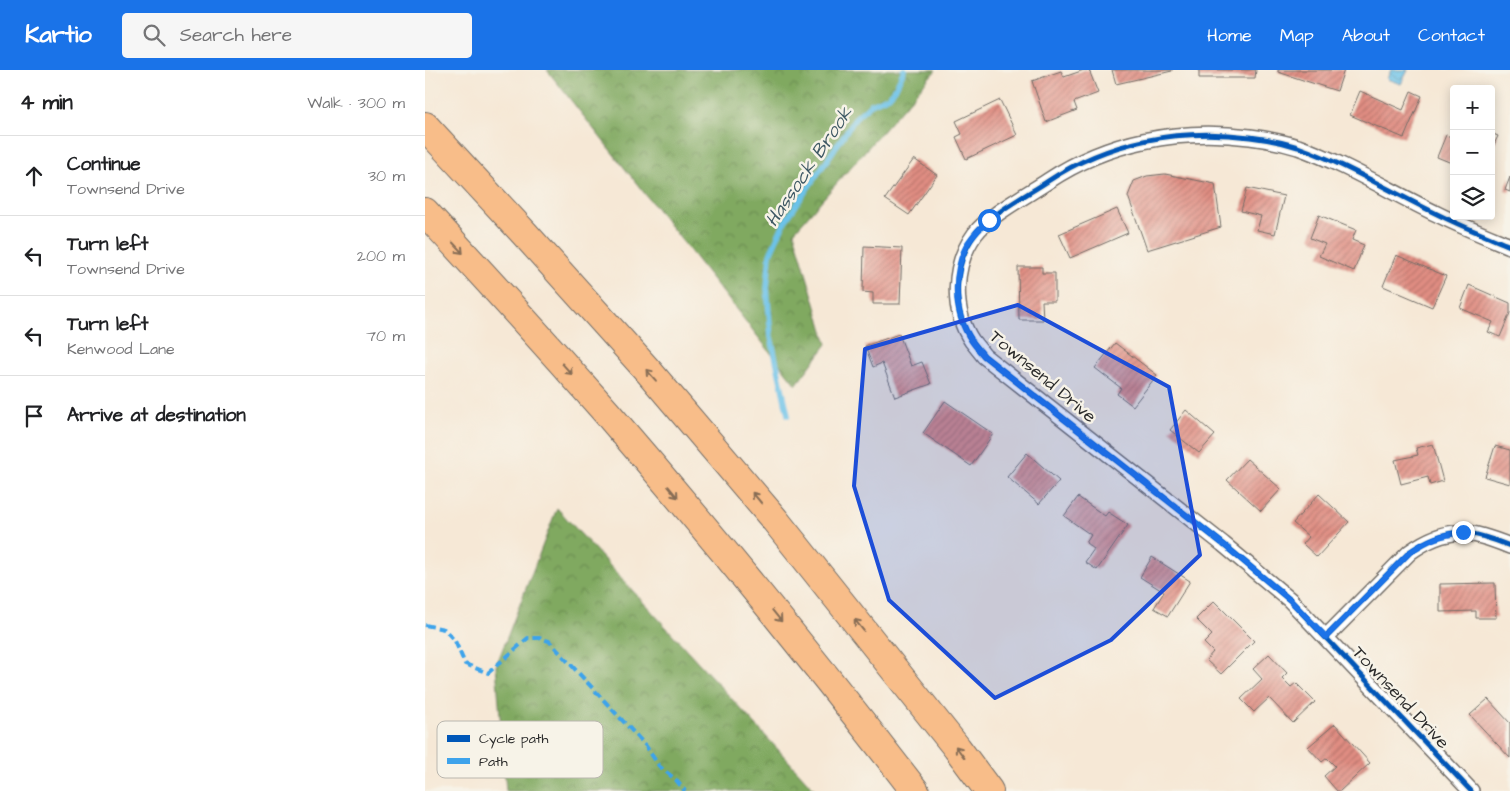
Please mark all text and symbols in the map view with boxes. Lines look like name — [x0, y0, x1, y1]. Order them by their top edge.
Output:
search box — [122, 13, 472, 58]
text: Kartio — [25, 18, 92, 52]
icon: search — [140, 21, 168, 49]
text: Search here — [180, 22, 292, 49]
text: Home — [1207, 23, 1252, 48]
text: Map — [1280, 23, 1314, 48]
text: About — [1342, 23, 1390, 48]
text: Contact — [1418, 23, 1485, 48]
map controls — [1450, 85, 1495, 220]
button: + — [1450, 85, 1495, 130]
text: 4 min — [20, 88, 73, 117]
text: Walk · 300 m — [307, 92, 405, 114]
water label: Hassock Brook — [759, 101, 860, 232]
button: − — [1450, 130, 1495, 175]
text: Continue — [67, 151, 141, 178]
icon: ahead — [20, 162, 48, 190]
text: 30 m — [368, 165, 405, 187]
button: layers — [1450, 175, 1495, 220]
text: Townsend Drive — [67, 178, 185, 200]
route start — [978, 209, 1001, 232]
text: Turn left — [67, 231, 148, 258]
icon: left — [20, 242, 48, 270]
one-way arrow — [452, 242, 464, 254]
text: 200 m — [357, 245, 405, 267]
text: Townsend Drive — [67, 258, 185, 280]
text: Turn left — [67, 311, 148, 338]
icon: left — [20, 322, 48, 350]
street label: Townsend Drive — [984, 324, 1102, 429]
text: 70 m — [366, 325, 405, 347]
text: Kenwood Lane — [67, 338, 175, 360]
one-way arrow — [561, 362, 573, 375]
one-way arrow — [646, 368, 657, 381]
icon: arrive — [20, 402, 48, 430]
text: Arrive at destination — [67, 402, 246, 429]
one-way arrow — [667, 485, 679, 498]
one-way arrow — [751, 492, 762, 505]
route end — [1452, 521, 1475, 544]
one-way arrow — [772, 610, 783, 623]
one-way arrow — [853, 619, 864, 632]
street label: Townsend Drive — [1346, 640, 1455, 755]
legend — [437, 721, 603, 778]
text: Cycle path — [479, 729, 548, 749]
one-way arrow — [955, 745, 965, 759]
text: Path — [479, 752, 508, 772]

